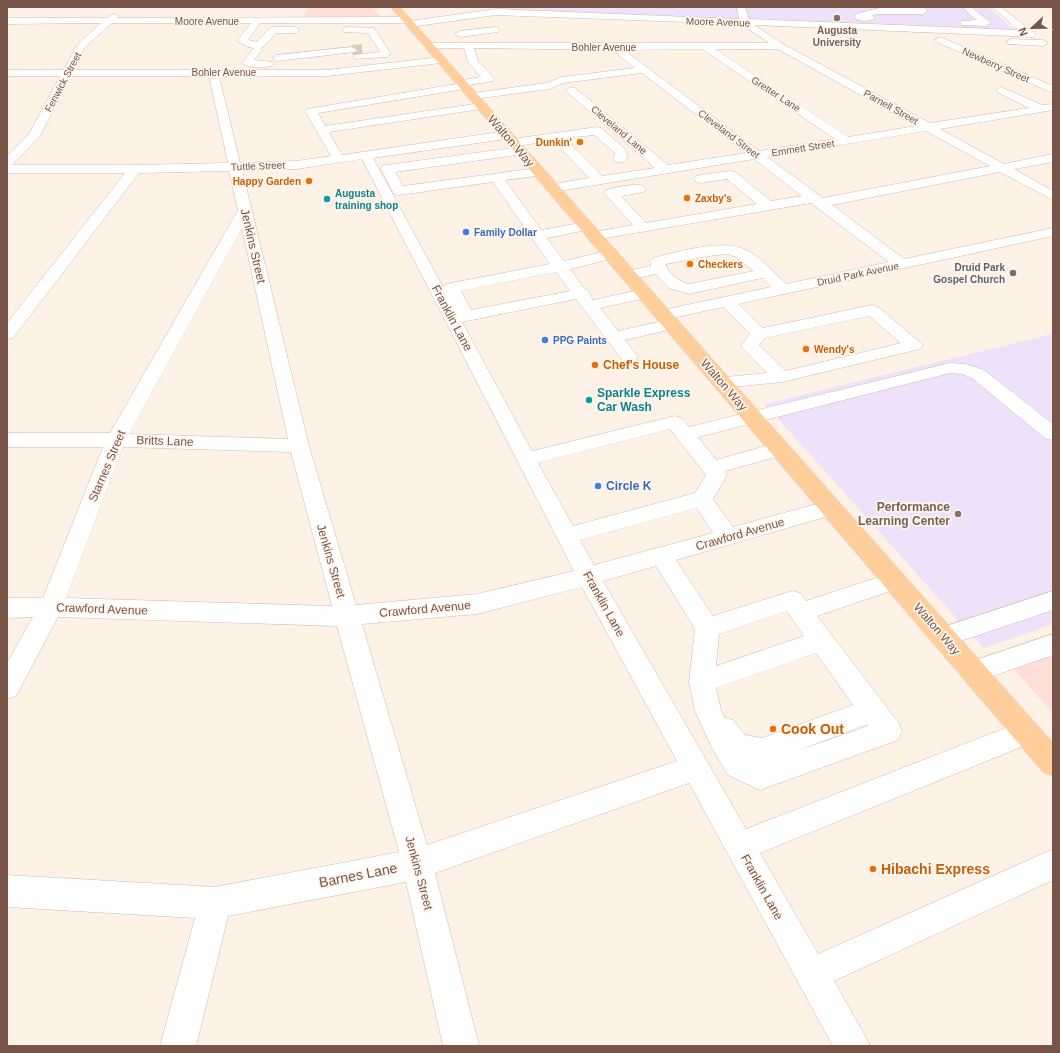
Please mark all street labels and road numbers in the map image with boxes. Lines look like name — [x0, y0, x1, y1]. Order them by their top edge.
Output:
street label: Moore Avenue — [686, 15, 751, 29]
street label: Moore Avenue — [175, 16, 240, 27]
street label: Bohler Avenue — [572, 42, 637, 53]
street label: Newberry Street — [961, 45, 1031, 85]
street label: Fenwick Street — [43, 50, 83, 114]
street label: Bohler Avenue — [192, 67, 257, 78]
street label: Gretter Lane — [749, 74, 803, 114]
street label: Parnell Street — [862, 88, 920, 127]
street label: Cleveland Lane — [589, 103, 649, 157]
street label: Cleveland Street — [696, 107, 762, 161]
street label: Walton Way — [485, 112, 537, 170]
street label: Emmett Street — [771, 138, 836, 158]
street label: Tuttle Street — [231, 160, 285, 172]
street label: Jenkins Street — [238, 207, 269, 285]
street label: Druid Park Avenue — [816, 260, 900, 288]
street label: Franklin Lane — [429, 283, 475, 354]
street label: Walton Way — [698, 356, 750, 414]
street label: Starnes Street — [86, 427, 129, 504]
street label: Britts Lane — [136, 433, 194, 449]
street label: Crawford Avenue — [694, 515, 786, 553]
street label: Jenkins Street — [314, 523, 348, 600]
street label: Franklin Lane — [580, 569, 628, 639]
street label: Crawford Avenue — [379, 598, 472, 620]
street label: Crawford Avenue — [56, 600, 148, 618]
street label: Walton Way — [911, 600, 963, 658]
street label: Jenkins Street — [402, 834, 436, 912]
street label: Franklin Lane — [738, 852, 786, 922]
street label: Barnes Lane — [317, 860, 399, 890]

